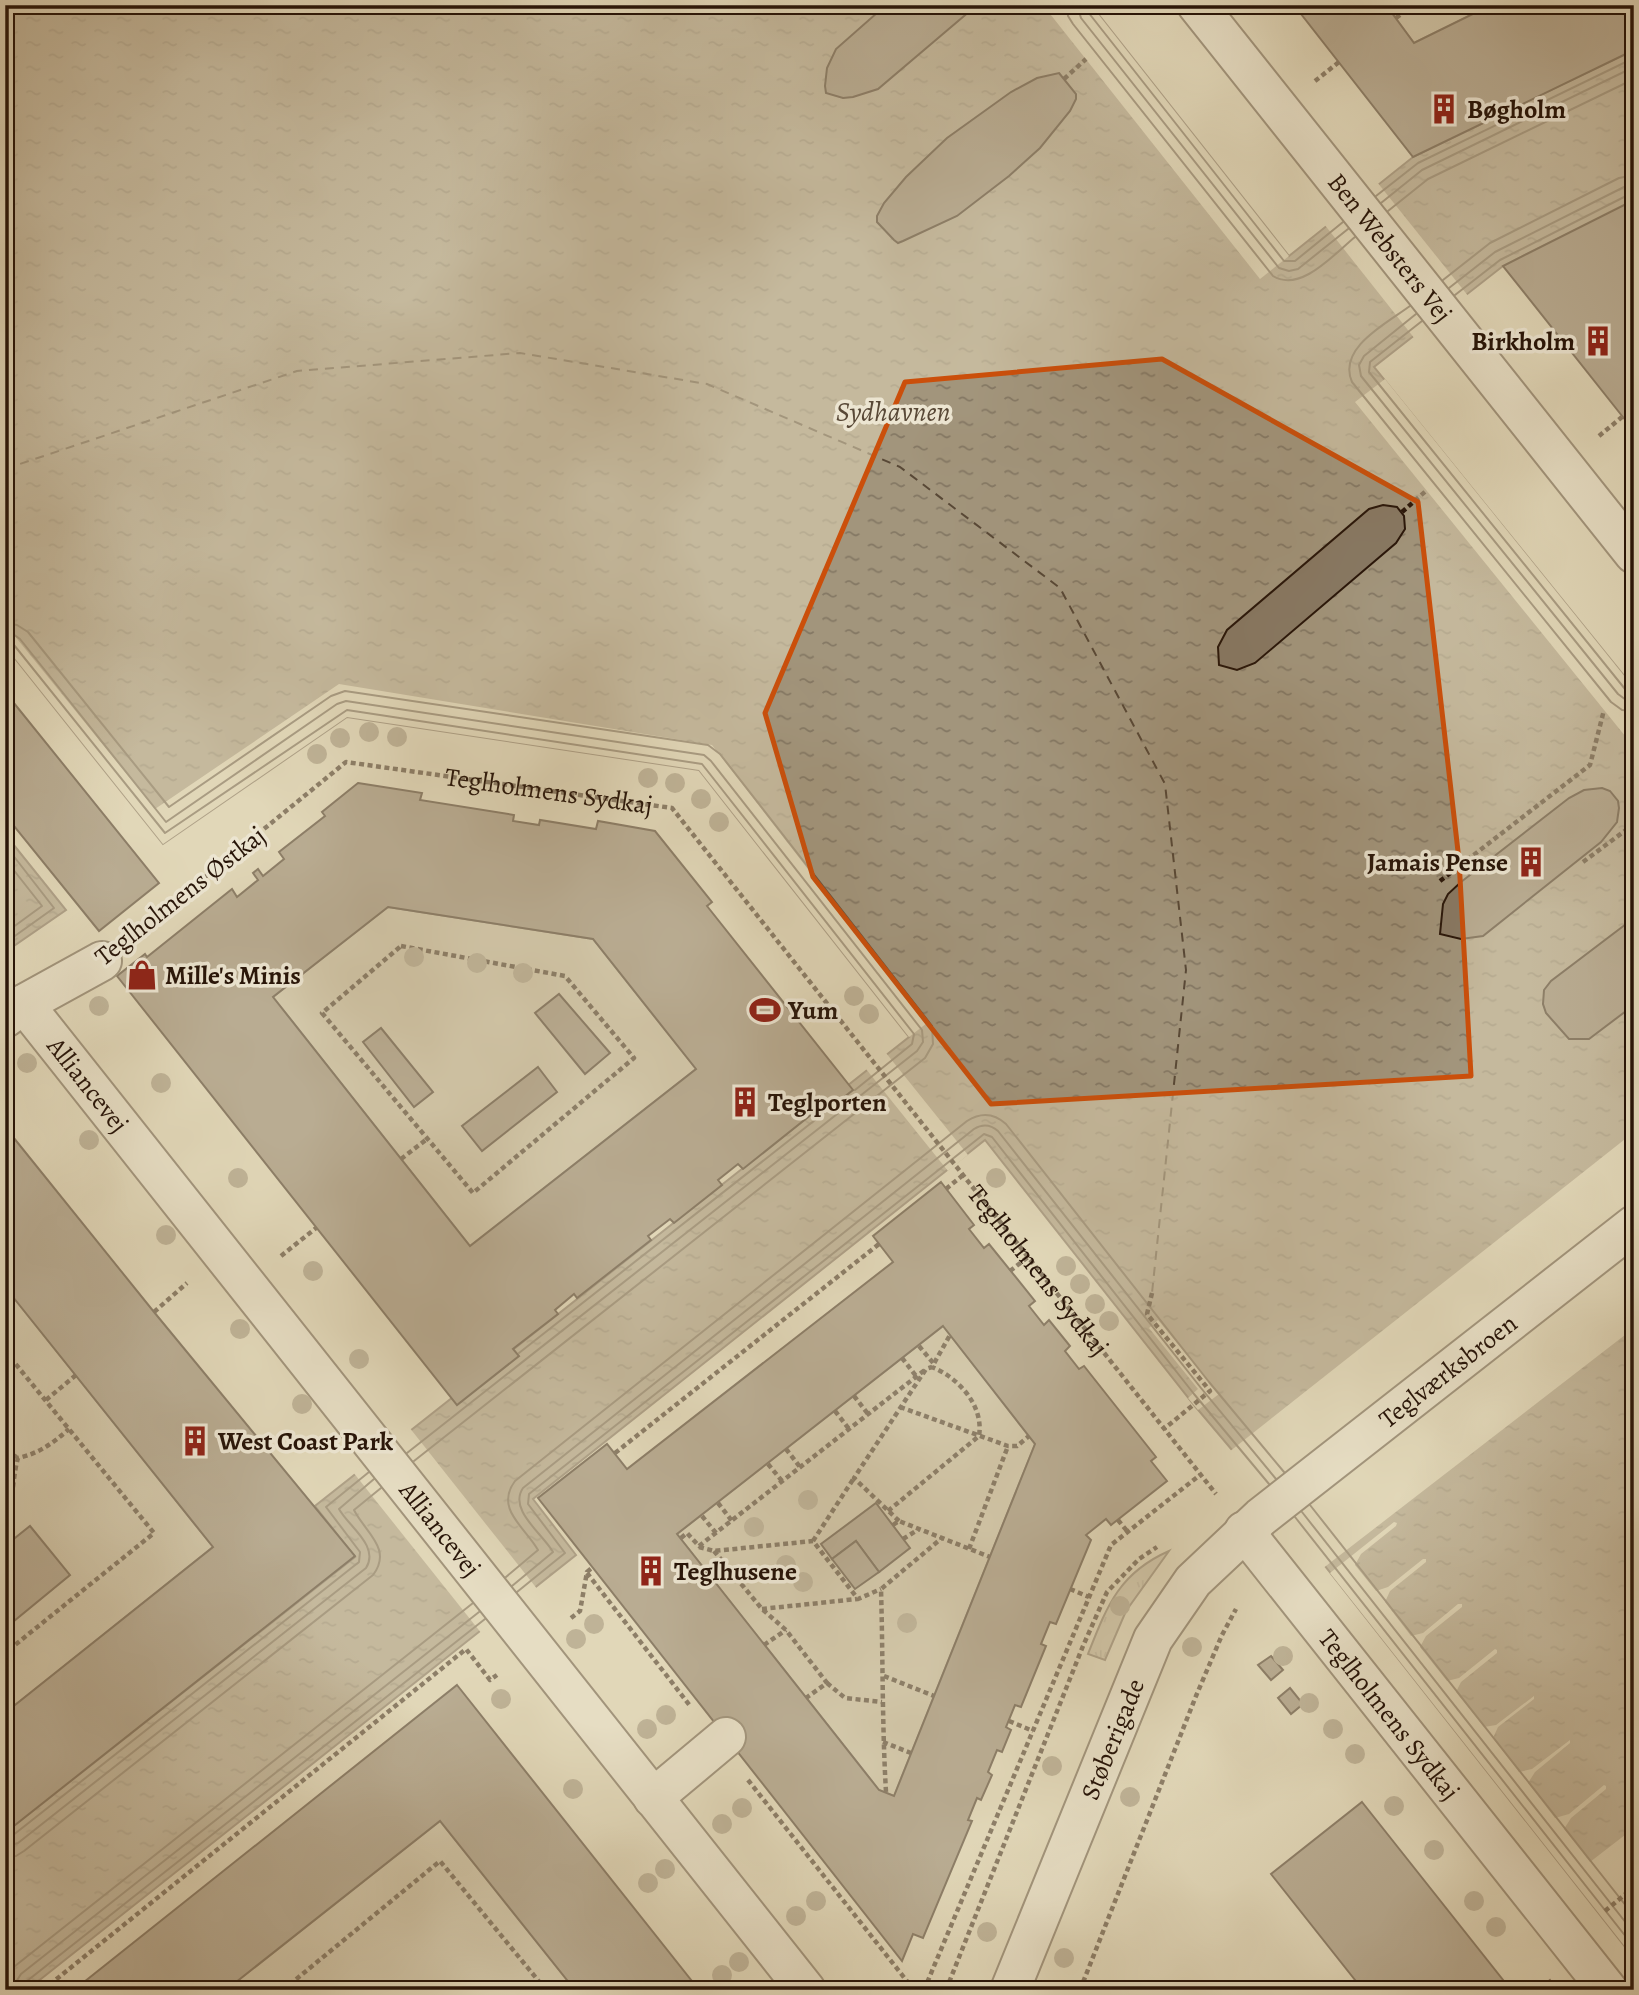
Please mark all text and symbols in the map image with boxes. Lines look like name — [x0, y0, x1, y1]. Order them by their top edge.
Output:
building icon: Bøgholm — [1427, 92, 1461, 126]
place label: Bøgholm — [1467, 92, 1566, 127]
street label: Ben Websters Vej — [1320, 166, 1460, 330]
place label: Birkholm — [1471, 324, 1575, 359]
building icon: Birkholm — [1581, 324, 1615, 358]
water label: Sydhavnen — [836, 393, 950, 431]
street label: Teglholmens Sydkaj — [443, 759, 655, 823]
street label: Teglholmens Østkaj — [87, 818, 273, 974]
place label: Jamais Pense — [1367, 845, 1508, 880]
building icon: Jamais Pense — [1514, 845, 1548, 879]
shop icon: Mille's Minis — [125, 958, 159, 992]
place label: Mille's Minis — [165, 958, 301, 993]
sports icon: Yum — [748, 993, 782, 1027]
place label: Yum — [787, 993, 838, 1028]
street label: Alliancevej — [39, 1029, 137, 1140]
building icon: Teglporten — [728, 1085, 762, 1119]
place label: Teglporten — [768, 1085, 887, 1120]
street label: Teglholmens Sydkaj — [960, 1177, 1117, 1363]
street label: Teglværksbroen — [1371, 1306, 1524, 1436]
building icon: West Coast Park — [178, 1424, 212, 1458]
place label: West Coast Park — [217, 1424, 394, 1459]
street label: Alliancevej — [391, 1473, 489, 1584]
building icon: Teglhusene — [634, 1554, 668, 1588]
place label: Teglhusene — [674, 1554, 797, 1589]
street label: Teglholmens Sydkaj — [1311, 1622, 1468, 1807]
street label: Støberigade — [1072, 1673, 1153, 1805]

